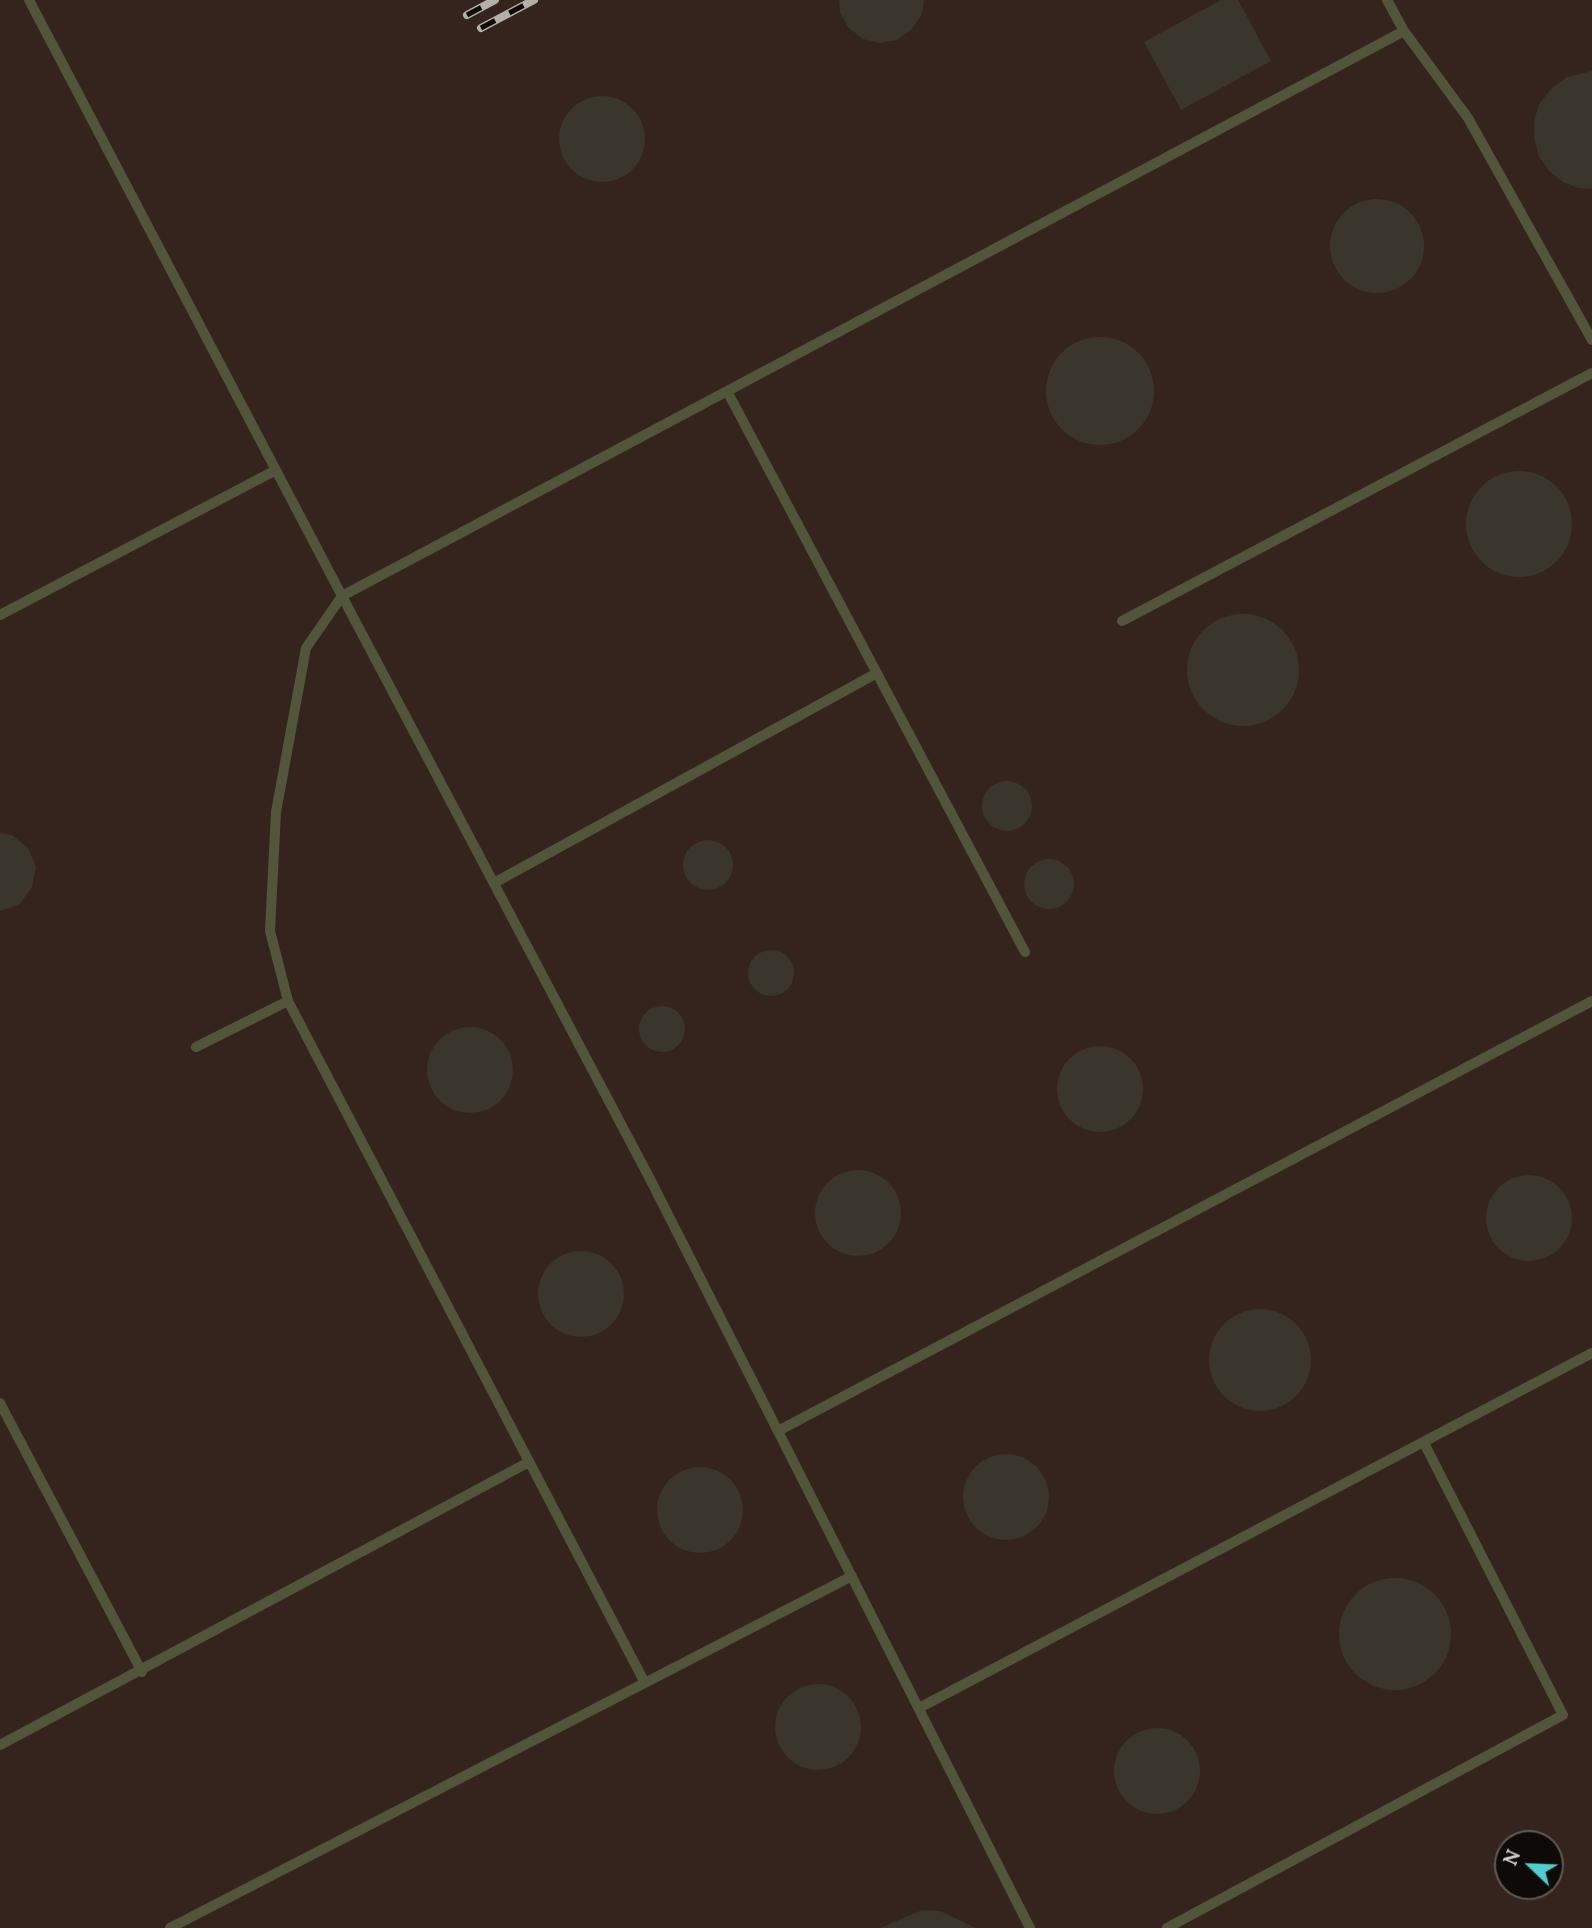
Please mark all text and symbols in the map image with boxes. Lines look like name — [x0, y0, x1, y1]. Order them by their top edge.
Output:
north arrow — [1494, 1830, 1564, 1900]
text: N — [1498, 1846, 1525, 1869]

